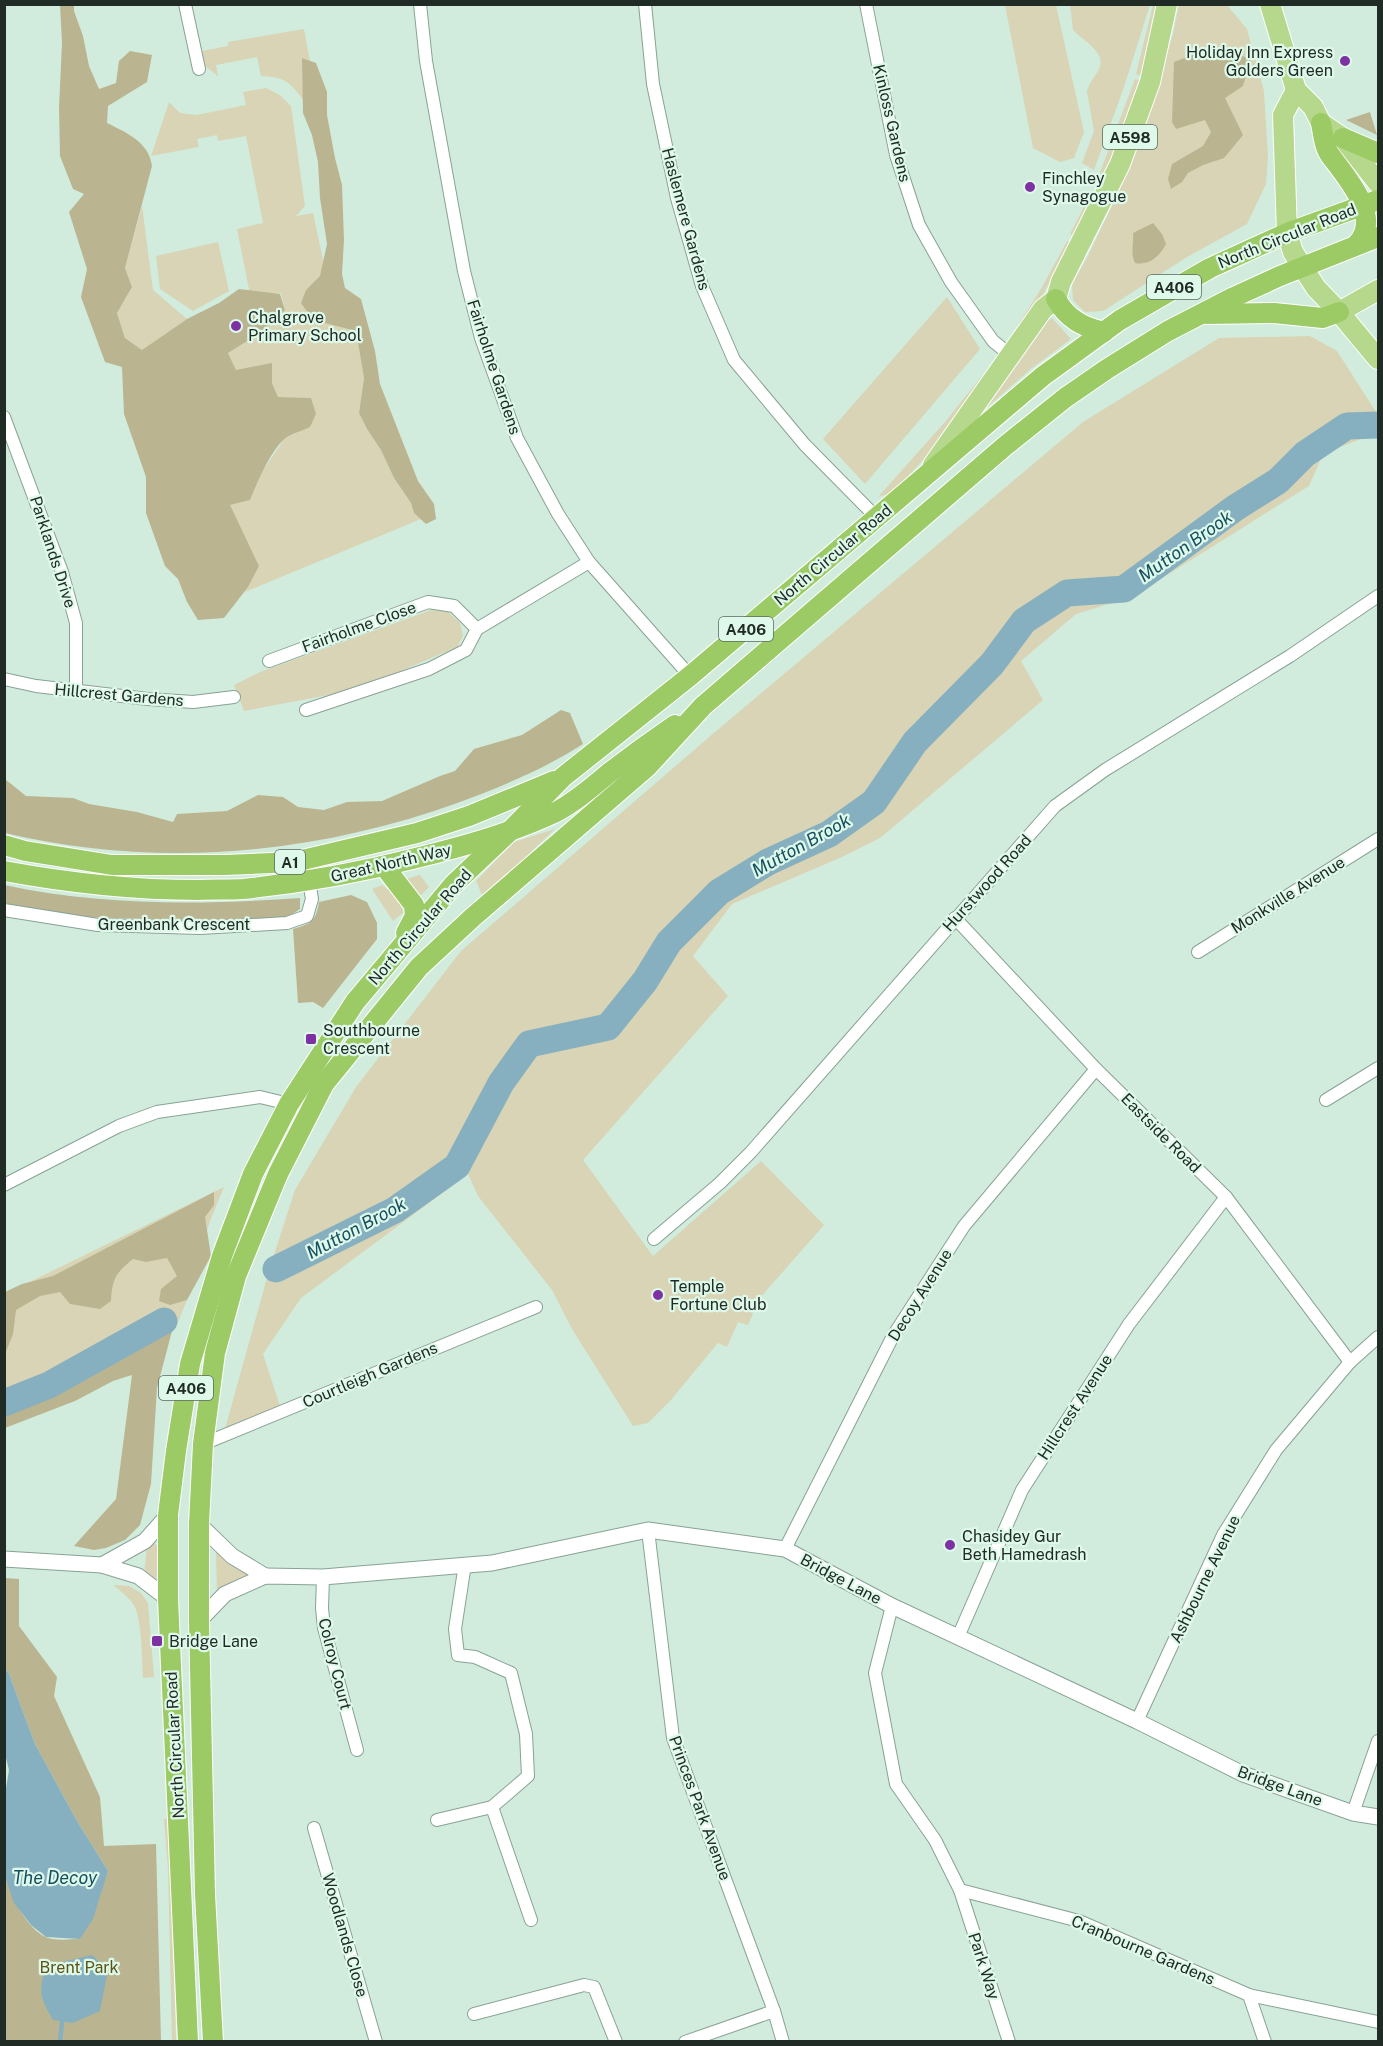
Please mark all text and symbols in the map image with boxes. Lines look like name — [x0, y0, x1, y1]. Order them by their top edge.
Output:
place label: Holiday Inn Express Golders Green — [1186, 43, 1333, 80]
marker: Holiday Inn Express Golders Green — [1338, 54, 1352, 68]
street label: Kinloss Gardens — [869, 62, 915, 184]
road number: A598 — [1103, 125, 1157, 149]
street label: Haslemere Gardens — [658, 146, 714, 292]
place label: Finchley Synagogue — [1042, 169, 1126, 206]
marker: Finchley Synagogue — [1023, 180, 1037, 194]
street label: North Circular Road — [1215, 200, 1359, 272]
road number: A406 — [1147, 275, 1201, 299]
street label: Fairholme Gardens — [463, 297, 525, 437]
place label: Chalgrove Primary School — [248, 308, 362, 345]
marker: Chalgrove Primary School — [229, 319, 243, 333]
street label: Parklands Drive — [26, 494, 80, 610]
street label: North Circular Road — [770, 500, 896, 610]
water label: Mutton Brook — [1134, 506, 1236, 586]
street label: Fairholme Close — [299, 598, 419, 656]
road number: A406 — [719, 617, 773, 641]
street label: Hillcrest Gardens — [54, 680, 184, 710]
water label: Mutton Brook — [748, 809, 854, 881]
street label: Hurstwood Road — [939, 831, 1035, 935]
street label: Great North Way — [329, 840, 454, 886]
road number: A1 — [275, 850, 305, 874]
street label: Monkville Avenue — [1228, 852, 1348, 938]
street label: North Circular Road — [365, 865, 475, 989]
street label: Greenbank Crescent — [98, 915, 250, 934]
place label: Southbourne Crescent — [323, 1021, 420, 1058]
marker: Southbourne Crescent — [304, 1032, 318, 1046]
street label: Eastside Road — [1117, 1089, 1205, 1177]
water label: Mutton Brook — [303, 1193, 410, 1263]
street label: Decoy Avenue — [884, 1245, 956, 1345]
place label: Temple Fortune Club — [670, 1277, 766, 1314]
marker: Temple Fortune Club — [651, 1288, 665, 1302]
street label: Courtleigh Gardens — [300, 1338, 440, 1412]
street label: Hillcrest Avenue — [1034, 1351, 1116, 1463]
road number: A406 — [159, 1376, 213, 1400]
street label: Ashbourne Avenue — [1166, 1512, 1244, 1646]
place label: Chasidey Gur Beth Hamedrash — [962, 1527, 1086, 1564]
marker: Chasidey Gur Beth Hamedrash — [943, 1538, 957, 1552]
street label: Bridge Lane — [797, 1550, 885, 1608]
street label: Colroy Court — [314, 1616, 356, 1712]
place label: Bridge Lane — [169, 1632, 258, 1651]
marker: Bridge Lane — [150, 1634, 164, 1648]
street label: North Circular Road — [162, 1671, 188, 1819]
street label: Princes Park Avenue — [665, 1733, 735, 1883]
street label: Bridge Lane — [1235, 1762, 1325, 1810]
water label: The Decoy — [13, 1867, 98, 1888]
street label: Woodlands Close — [318, 1871, 372, 1999]
street label: Cranbourne Gardens — [1068, 1911, 1218, 1989]
street label: Park Way — [964, 1930, 1004, 2002]
park label: Brent Park — [39, 1958, 119, 1977]

